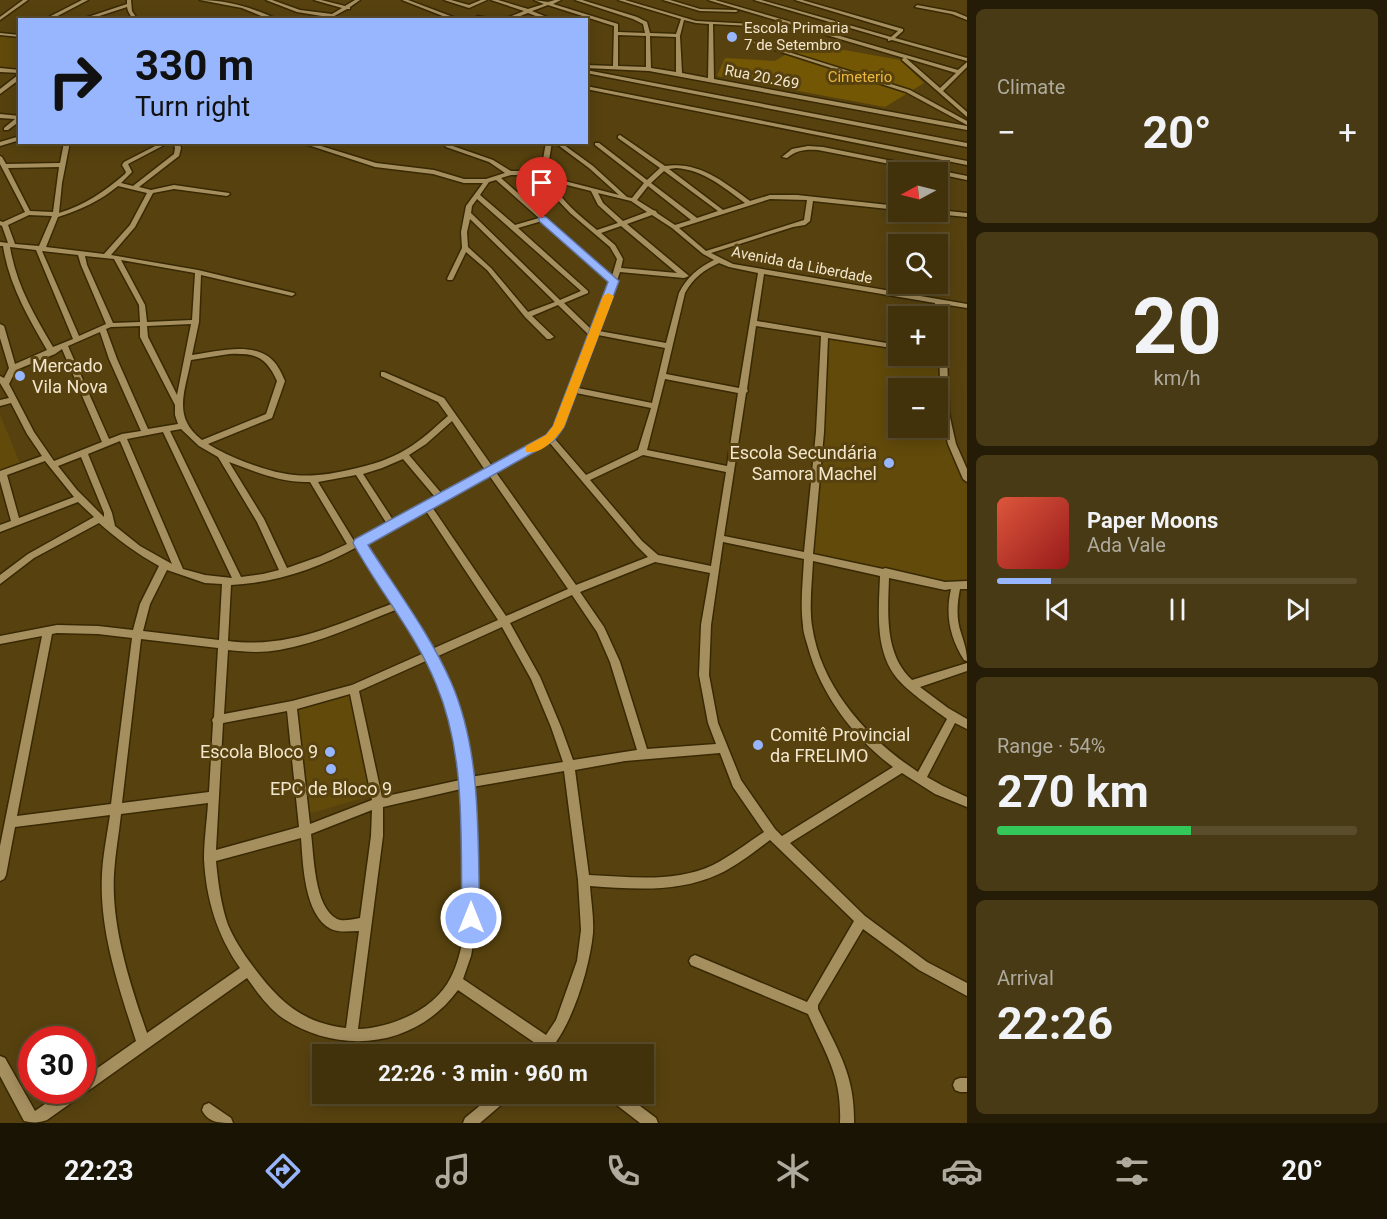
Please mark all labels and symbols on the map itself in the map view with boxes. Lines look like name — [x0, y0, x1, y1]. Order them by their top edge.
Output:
place label: Escola Primaria 7 de Setembro — [744, 19, 849, 54]
marker: Escola Primaria 7 de Setembro — [725, 30, 739, 44]
street label: Rua 20.269 — [723, 61, 801, 93]
park label: Cimeterio — [828, 68, 892, 86]
pin — [516, 157, 567, 219]
north arrow — [888, 162, 948, 222]
street label: Avenida da Liberdade — [730, 243, 874, 288]
place label: Mercado Vila Nova — [32, 355, 108, 397]
marker: Mercado Vila Nova — [13, 369, 27, 383]
place label: Escola Secundária Samora Machel — [729, 442, 877, 484]
marker: Escola Secundária Samora Machel — [882, 456, 896, 470]
place label: Comitê Provincial da FRELIMO — [770, 724, 910, 766]
marker: Comitê Provincial da FRELIMO — [751, 738, 765, 752]
place label: Escola Bloco 9 — [200, 741, 318, 762]
marker: Escola Bloco 9 — [323, 745, 337, 759]
marker: EPC de Bloco 9 — [324, 762, 338, 776]
place label: EPC de Bloco 9 — [270, 778, 392, 799]
position arrow — [439, 886, 503, 950]
speed limit sign: 30 — [18, 1026, 96, 1104]

